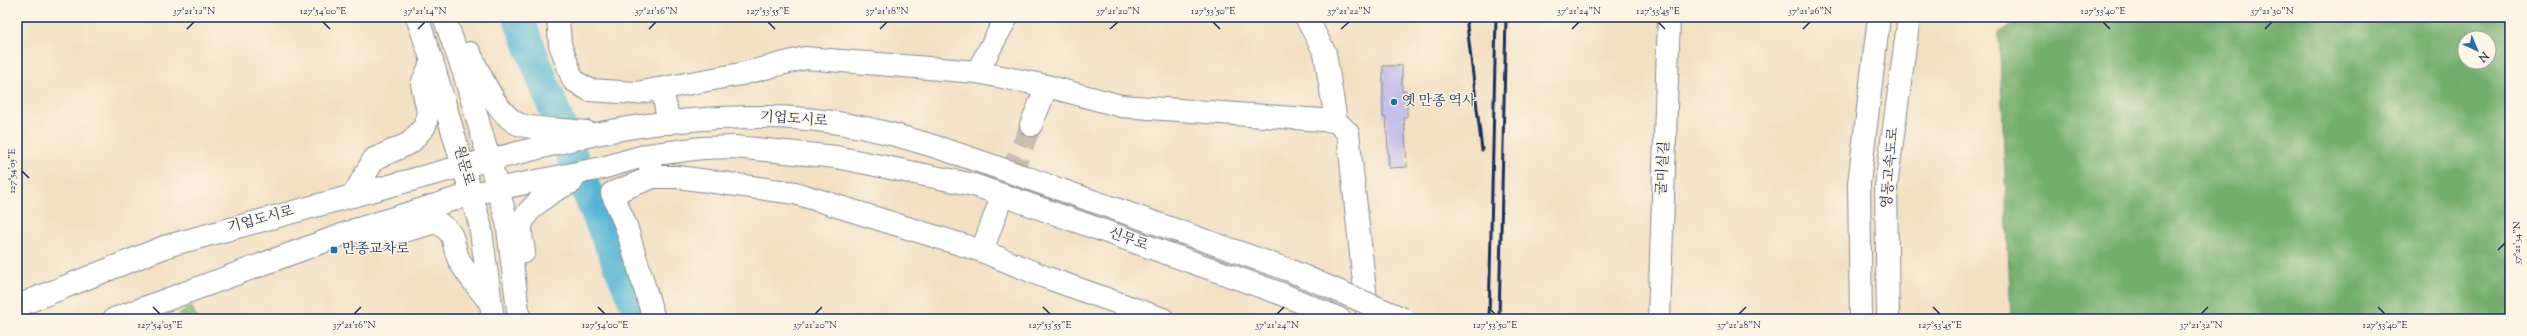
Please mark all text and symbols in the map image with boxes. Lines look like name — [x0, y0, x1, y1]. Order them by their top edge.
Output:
text: 37°21'12"N — [173, 4, 215, 19]
text: 127°54'00"E — [300, 4, 346, 19]
text: 37°21'14"N — [404, 4, 446, 19]
text: 37°21'16"N — [635, 4, 677, 19]
text: 127°53'55"E — [747, 4, 789, 19]
text: 37°21'18"N — [866, 4, 908, 19]
text: 37°21'20"N — [1096, 4, 1140, 19]
text: 127°53'50"E — [1191, 4, 1235, 19]
text: 37°21'22"N — [1327, 4, 1371, 19]
text: 37°21'24"N — [1557, 4, 1601, 19]
text: 127°53'45"E — [1636, 4, 1680, 19]
text: 37°21'26"N — [1788, 4, 1832, 19]
text: 127°53'40"E — [2081, 4, 2126, 19]
text: 37°21'30"N — [2250, 4, 2294, 19]
north arrow — [2457, 30, 2497, 70]
text: N — [2474, 47, 2493, 65]
place label: 옛 만종 역사 — [1402, 92, 1476, 112]
marker: 옛 만종 역사 — [1389, 97, 1399, 107]
street label: 기업도시로 — [760, 108, 829, 132]
street label: 영동고속도로 — [1878, 126, 1905, 209]
street label: 굴미실길 — [1653, 140, 1675, 196]
street label: 원문로 — [448, 144, 478, 189]
text: 127°54'05"E — [5, 148, 20, 194]
street label: 기업도시로 — [226, 201, 297, 238]
text: 37°21'34"N — [2510, 221, 2525, 265]
street label: 신무로 — [1106, 224, 1151, 256]
place label: 만종교차로 — [342, 240, 410, 260]
marker: 만종교차로 — [329, 245, 339, 255]
text: 127°54'05"E — [137, 318, 183, 333]
text: 37°21'16"N — [333, 318, 375, 333]
text: 127°54'00"E — [582, 318, 628, 333]
text: 37°21'20"N — [793, 318, 837, 333]
text: 127°53'55"E — [1029, 318, 1071, 333]
text: 37°21'24"N — [1255, 318, 1299, 333]
text: 127°53'50"E — [1473, 318, 1517, 333]
text: 37°21'28"N — [1717, 318, 1761, 333]
text: 127°53'45"E — [1918, 318, 1962, 333]
text: 37°21'32"N — [2179, 318, 2223, 333]
text: 127°53'40"E — [2363, 318, 2408, 333]

